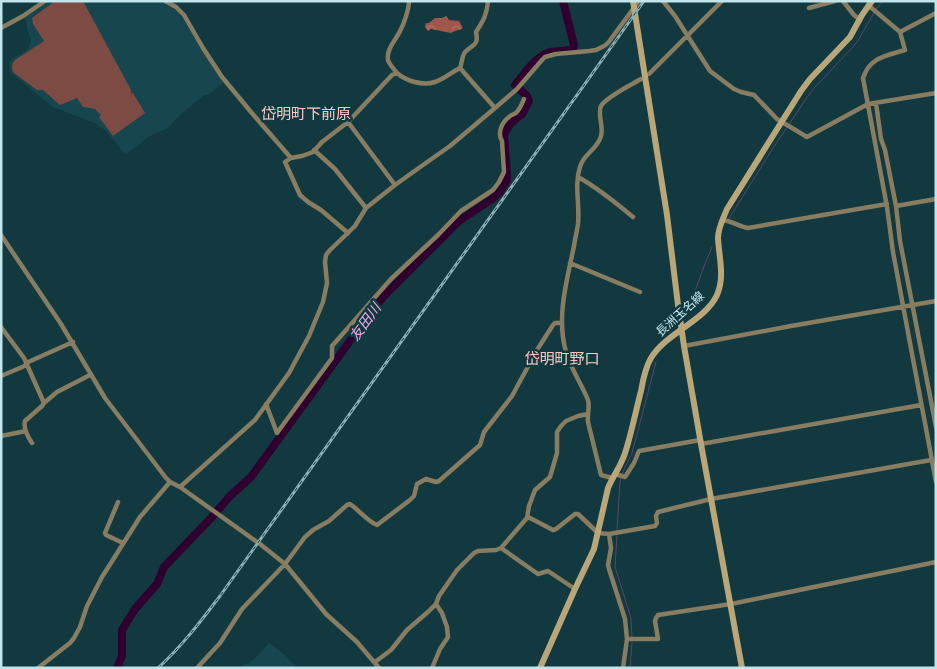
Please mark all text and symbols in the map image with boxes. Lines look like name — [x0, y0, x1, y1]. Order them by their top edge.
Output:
district label: 岱明町下前原 — [261, 104, 351, 124]
street label: 長洲玉名線 — [652, 288, 708, 340]
water label: 友田川 — [345, 298, 386, 344]
district label: 岱明町野口 — [524, 349, 600, 369]

